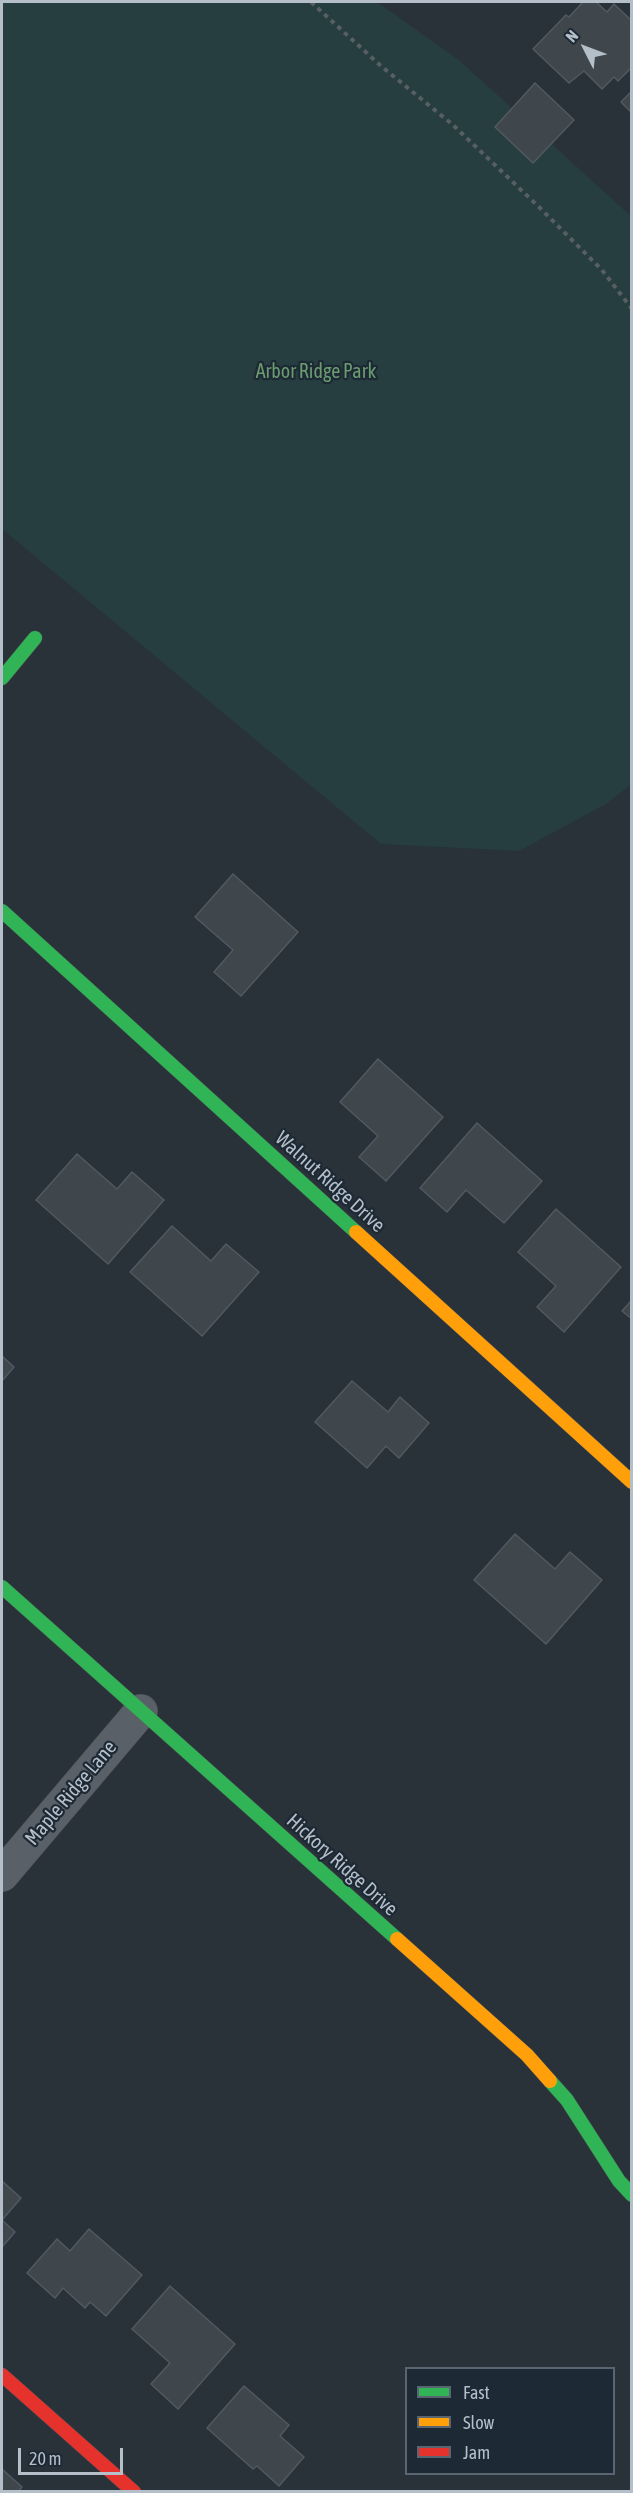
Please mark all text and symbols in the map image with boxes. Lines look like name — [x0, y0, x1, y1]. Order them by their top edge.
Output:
north arrow — [555, 18, 615, 78]
text: N — [562, 26, 581, 45]
park label: Arbor Ridge Park — [256, 360, 376, 384]
street label: Walnut Ridge Drive — [270, 1126, 390, 1238]
street label: Maple Ridge Lane — [20, 1736, 122, 1850]
street label: Hickory Ridge Drive — [281, 1809, 403, 1921]
legend — [405, 2367, 615, 2475]
text: Fast — [463, 2382, 490, 2403]
text: Slow — [463, 2412, 494, 2433]
scale bar — [21, 2436, 126, 2474]
text: Jam — [463, 2442, 490, 2463]
text: 20 m — [29, 2448, 61, 2469]

